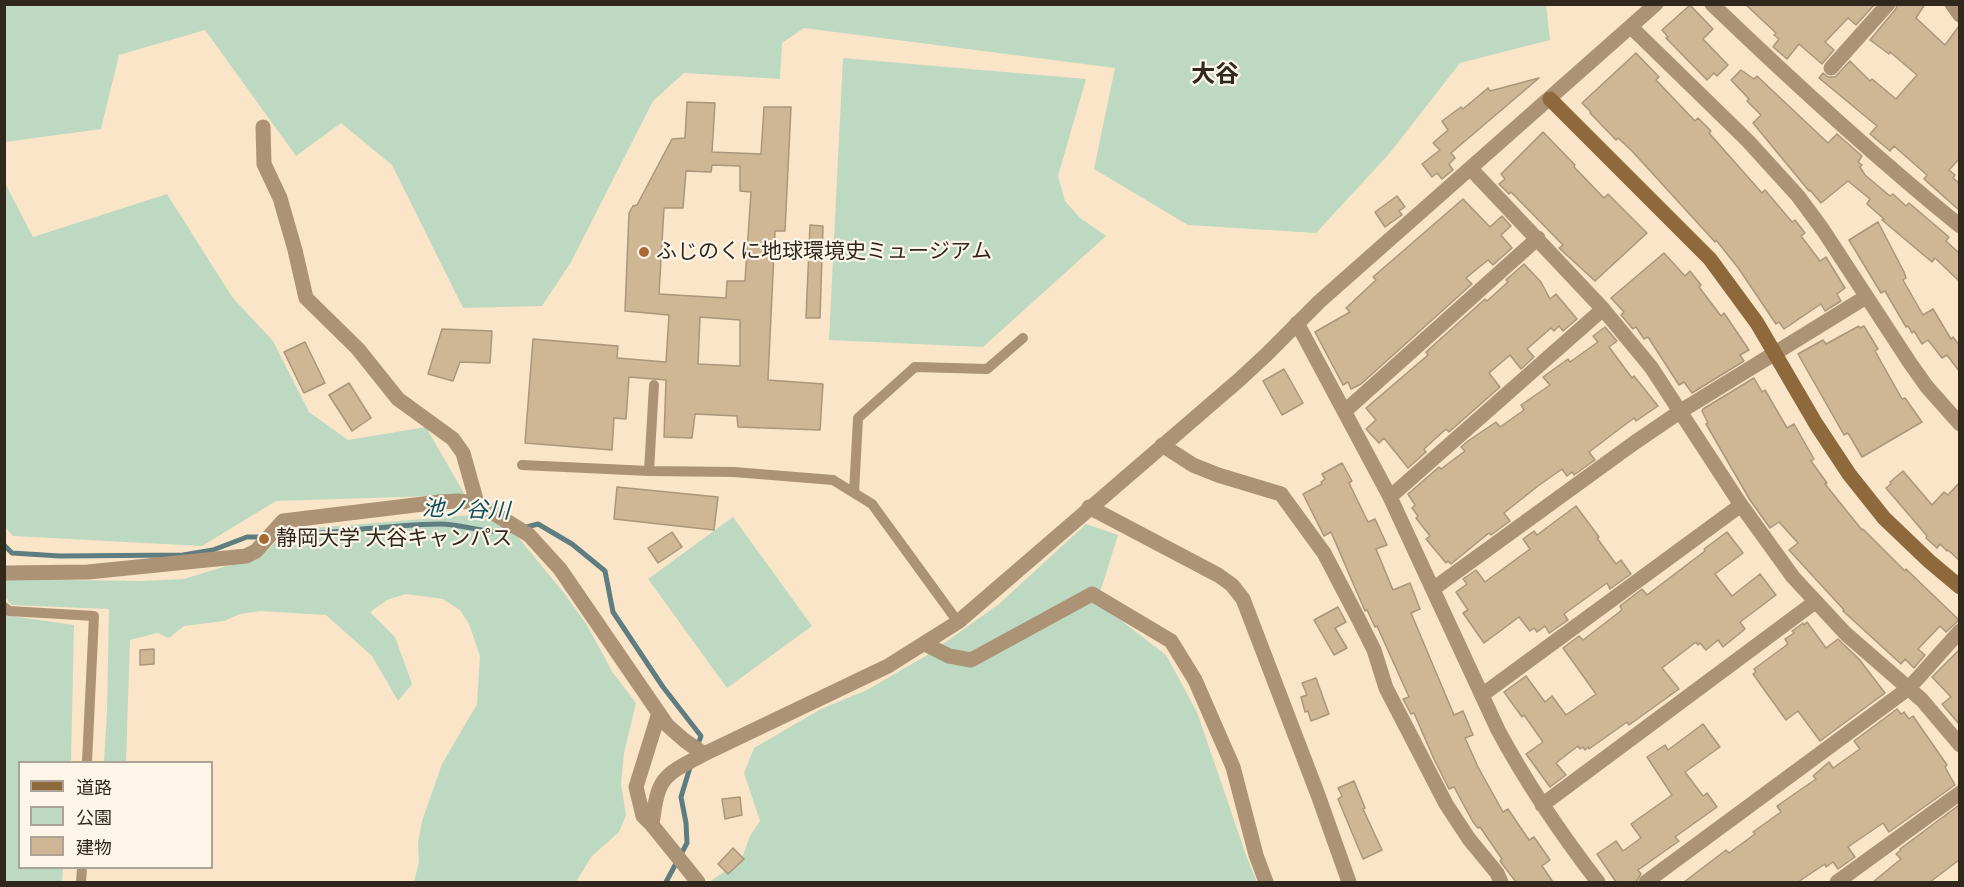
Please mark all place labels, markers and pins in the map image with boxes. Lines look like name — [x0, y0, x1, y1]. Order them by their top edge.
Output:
place label: ふじのくに地球環境史ミュージアム — [656, 239, 992, 265]
marker: ふじのくに地球環境史ミュージアム — [637, 245, 651, 259]
place label: 静岡大学 大谷キャンパス — [276, 526, 512, 552]
marker: 静岡大学 大谷キャンパス — [257, 532, 271, 546]

